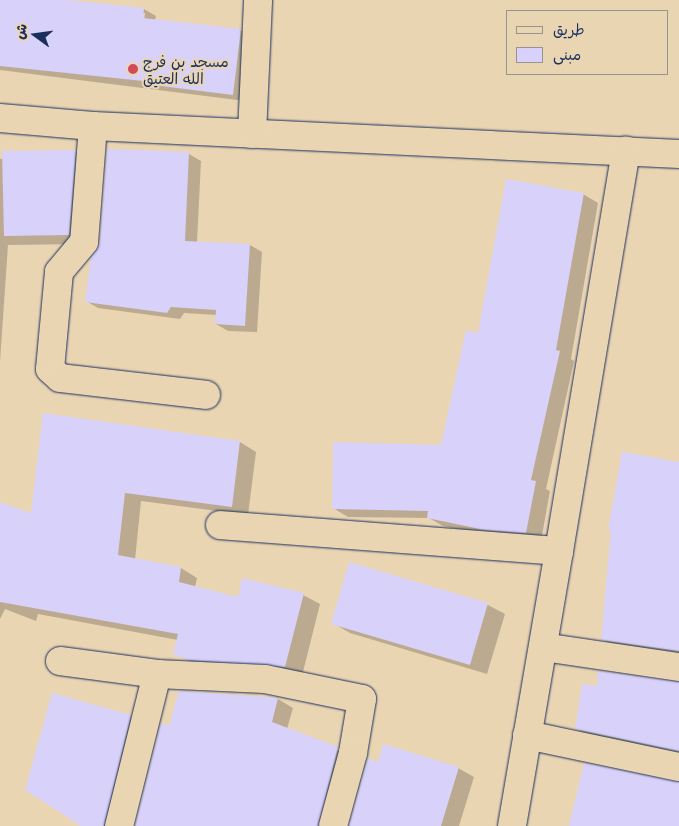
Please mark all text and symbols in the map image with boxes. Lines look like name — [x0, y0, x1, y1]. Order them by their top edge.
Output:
north arrow — [10, 10, 60, 60]
legend — [507, 10, 669, 75]
text: طريق — [553, 17, 585, 40]
text: ش — [8, 21, 32, 41]
text: مبنى — [553, 42, 581, 65]
place label: مسجد بن فرج الله العتيق — [143, 51, 229, 86]
marker: مسجد بن فرج الله العتيق — [127, 63, 139, 75]

